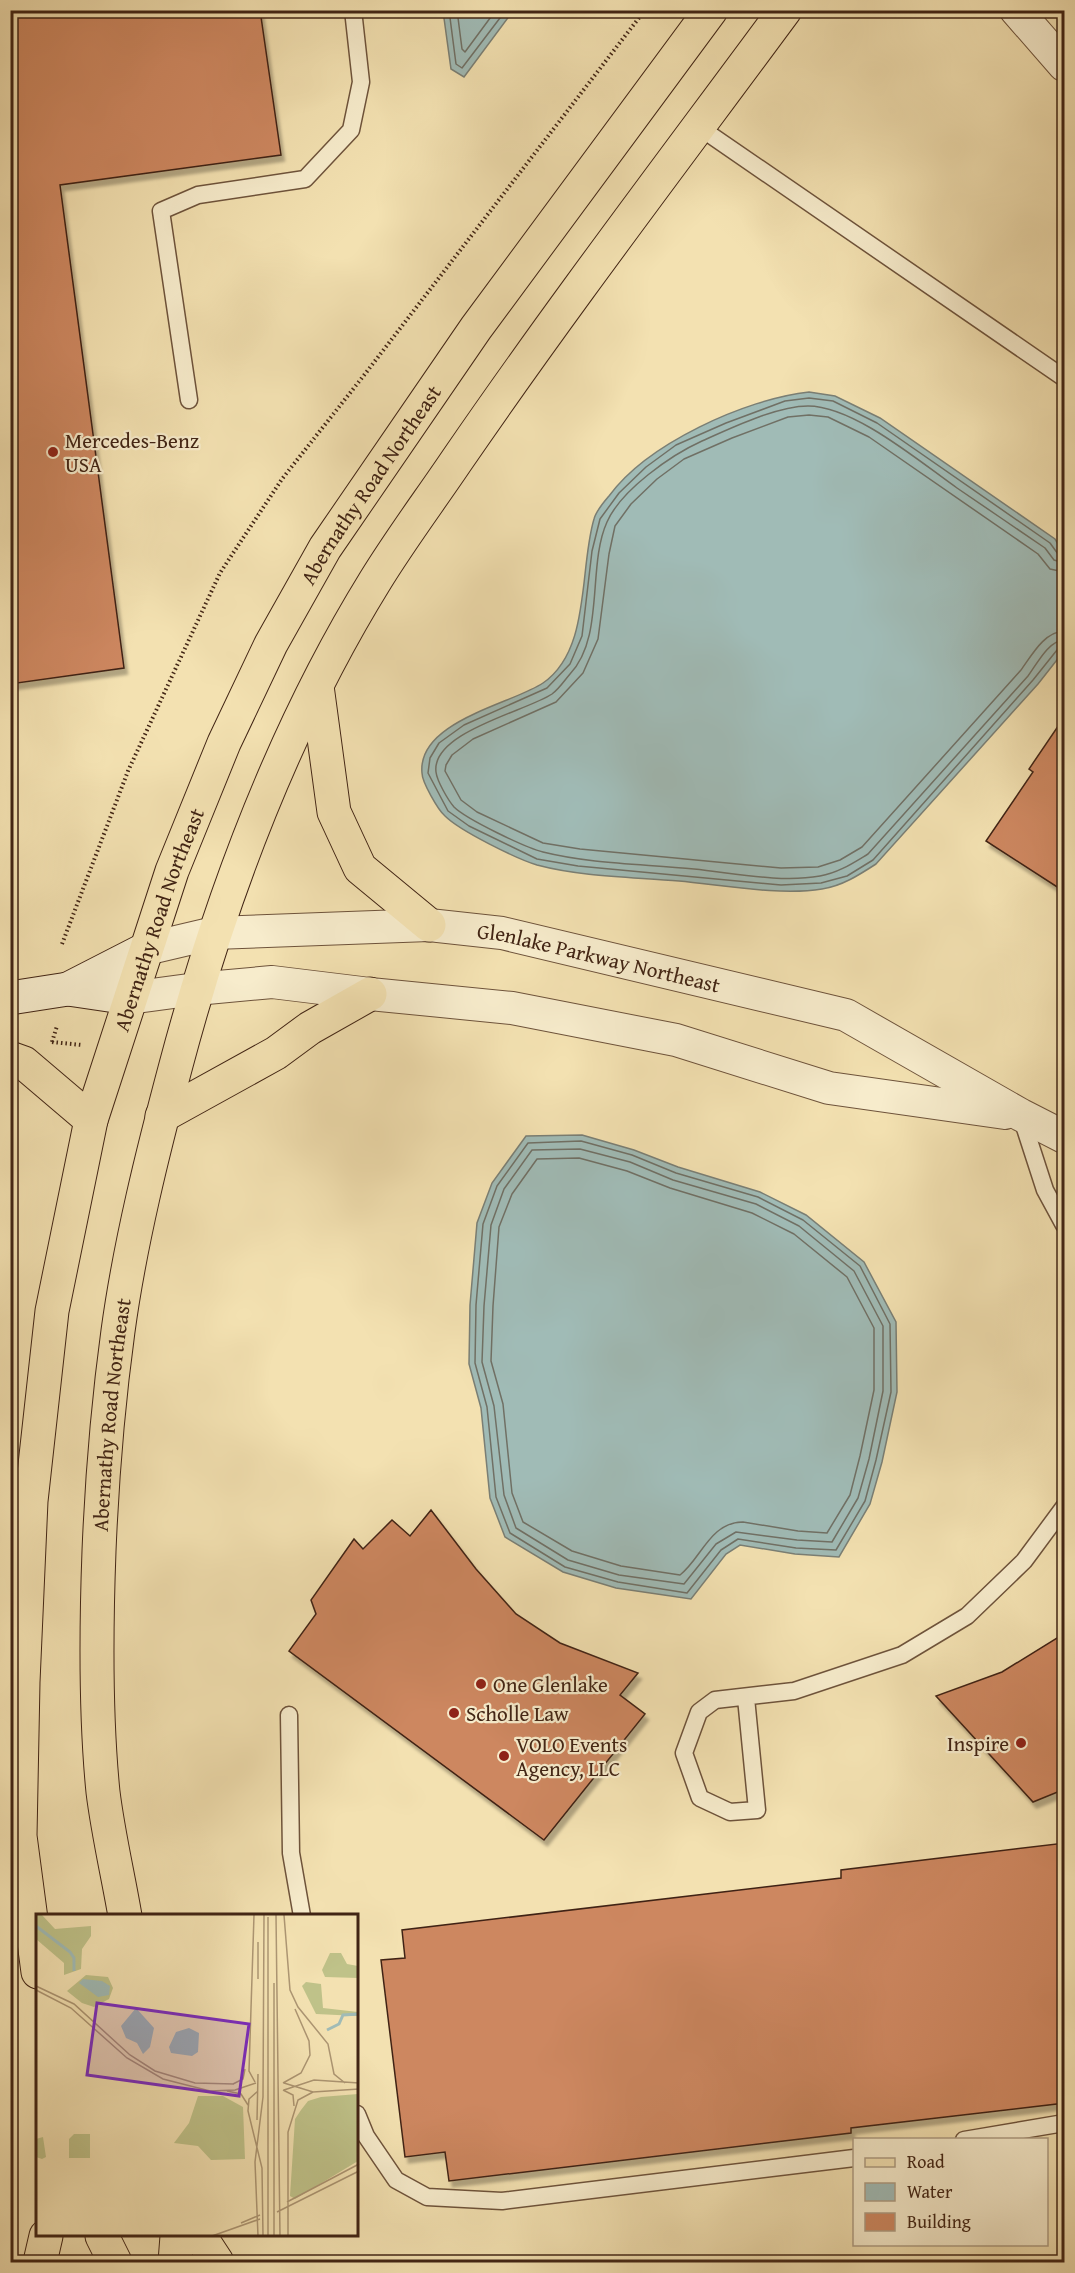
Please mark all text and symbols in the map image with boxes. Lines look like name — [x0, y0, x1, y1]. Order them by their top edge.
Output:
street label: Abernathy Road Northeast — [292, 378, 449, 590]
place label: Mercedes-Benz USA — [65, 425, 199, 480]
marker: Mercedes-Benz USA — [46, 445, 60, 459]
street label: Abernathy Road Northeast — [105, 803, 212, 1035]
street label: Glenlake Parkway Northeast — [476, 915, 724, 1000]
street label: Abernathy Road Northeast — [84, 1295, 138, 1532]
place label: One Glenlake — [493, 1669, 608, 1700]
marker: One Glenlake — [474, 1677, 488, 1691]
place label: Scholle Law — [466, 1698, 569, 1729]
marker: Scholle Law — [447, 1706, 461, 1720]
place label: Inspire — [947, 1728, 1009, 1759]
place label: VOLO Events Agency, LLC — [516, 1729, 627, 1784]
marker: Inspire — [1014, 1736, 1028, 1750]
marker: VOLO Events Agency, LLC — [497, 1749, 511, 1763]
inset map — [36, 1914, 358, 2237]
legend — [853, 2138, 1048, 2246]
text: Road — [907, 2148, 945, 2175]
text: Water — [907, 2178, 953, 2205]
text: Building — [907, 2208, 971, 2235]

